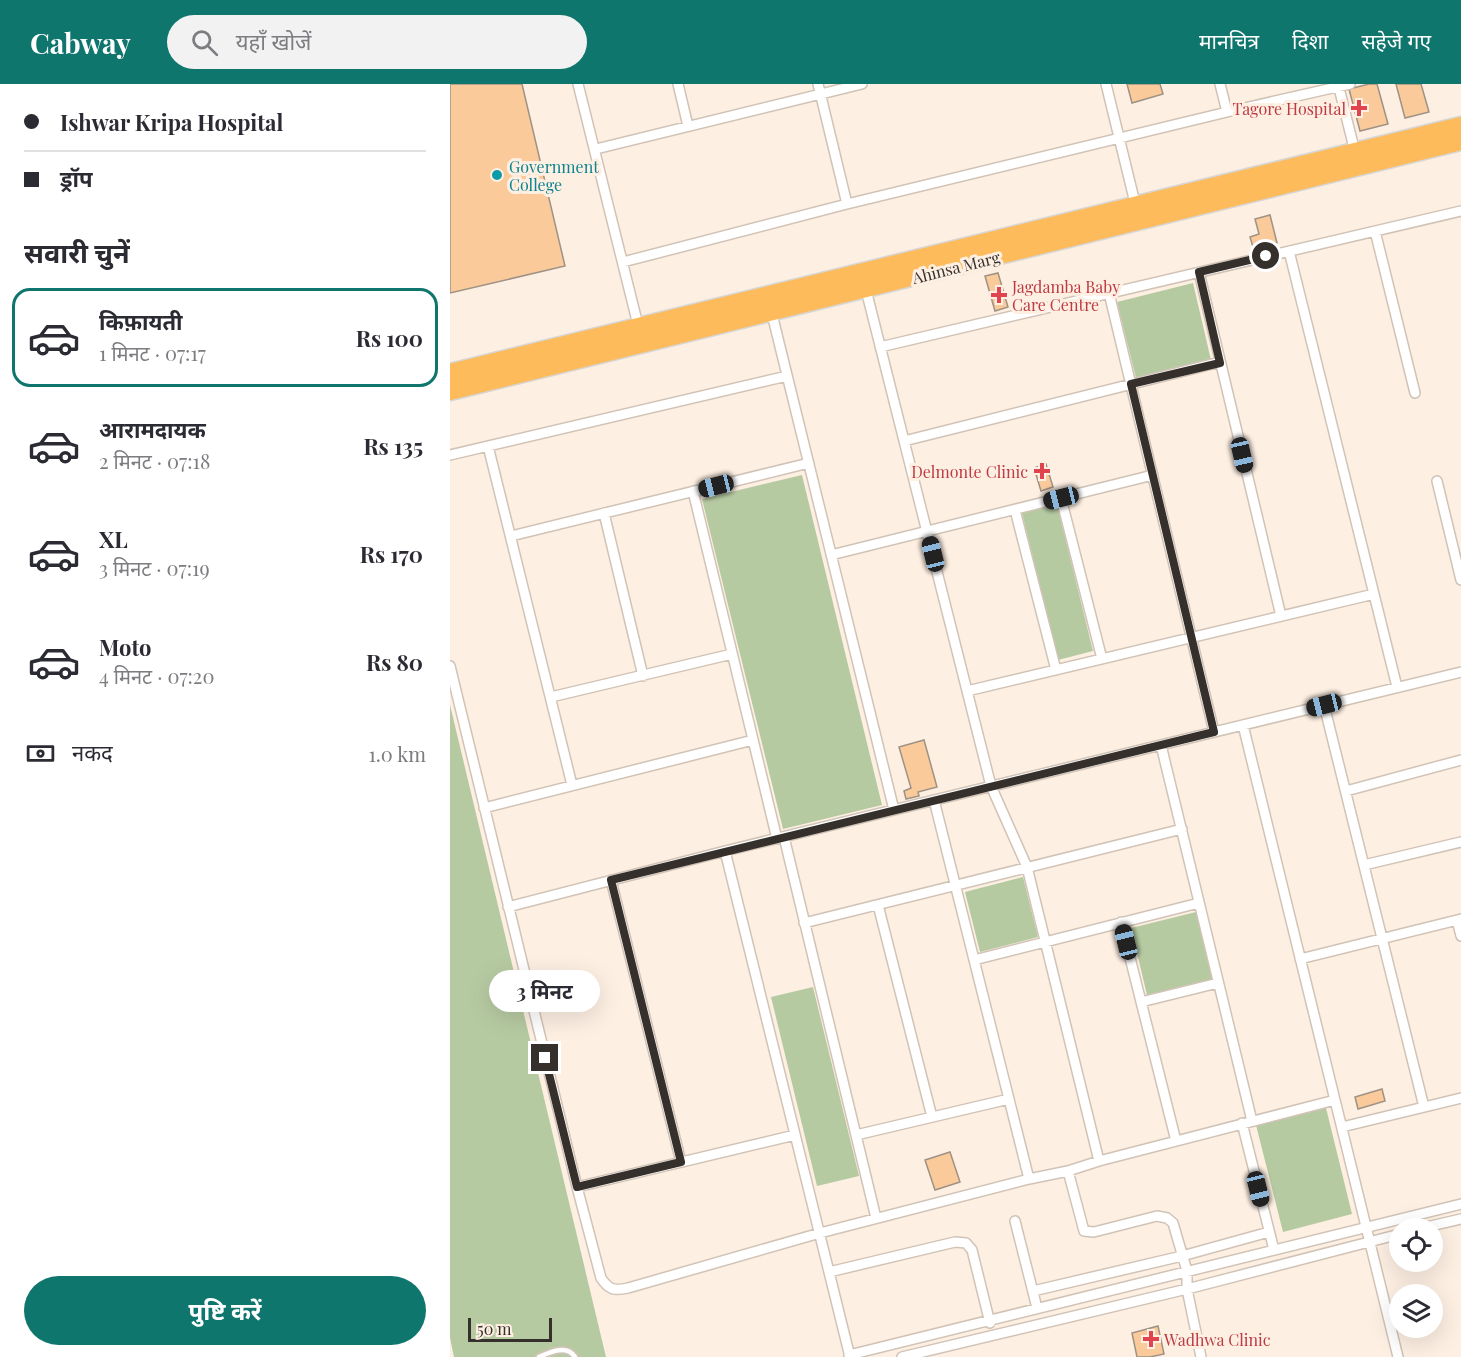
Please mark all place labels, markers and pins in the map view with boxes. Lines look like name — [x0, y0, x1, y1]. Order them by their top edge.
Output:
place label: Tagore Hospital — [1232, 98, 1346, 119]
marker: Tagore Hospital — [1350, 99, 1368, 117]
place label: Government College — [509, 156, 599, 195]
marker: Government College — [490, 168, 504, 182]
place label: Jagdamba Baby Care Centre — [1011, 276, 1120, 315]
marker: Jagdamba Baby Care Centre — [990, 286, 1008, 304]
place label: Delmonte Clinic — [911, 461, 1028, 482]
marker: Delmonte Clinic — [1033, 462, 1051, 480]
place label: Wadhwa Clinic — [1163, 1329, 1271, 1350]
marker: Wadhwa Clinic — [1142, 1330, 1160, 1348]

